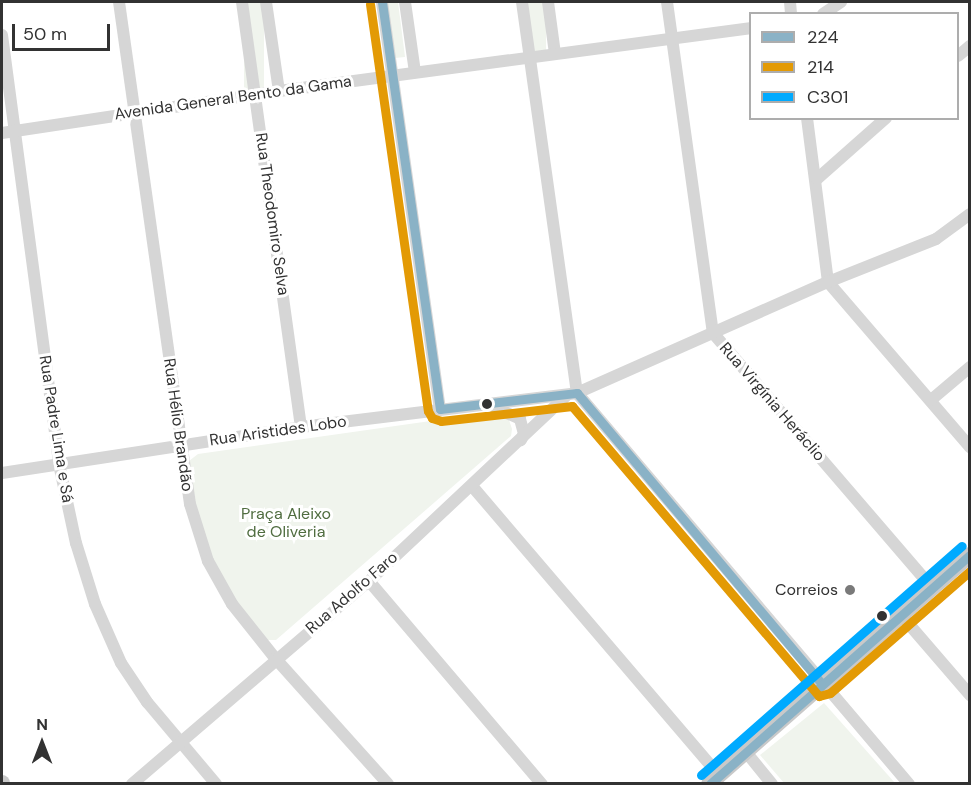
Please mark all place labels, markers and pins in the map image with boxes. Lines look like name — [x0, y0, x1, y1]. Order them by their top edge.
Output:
unlabelled marker — [481, 398, 493, 410]
place label: Correios — [775, 580, 838, 600]
marker: Correios — [843, 583, 857, 597]
unlabelled marker — [876, 610, 888, 622]

